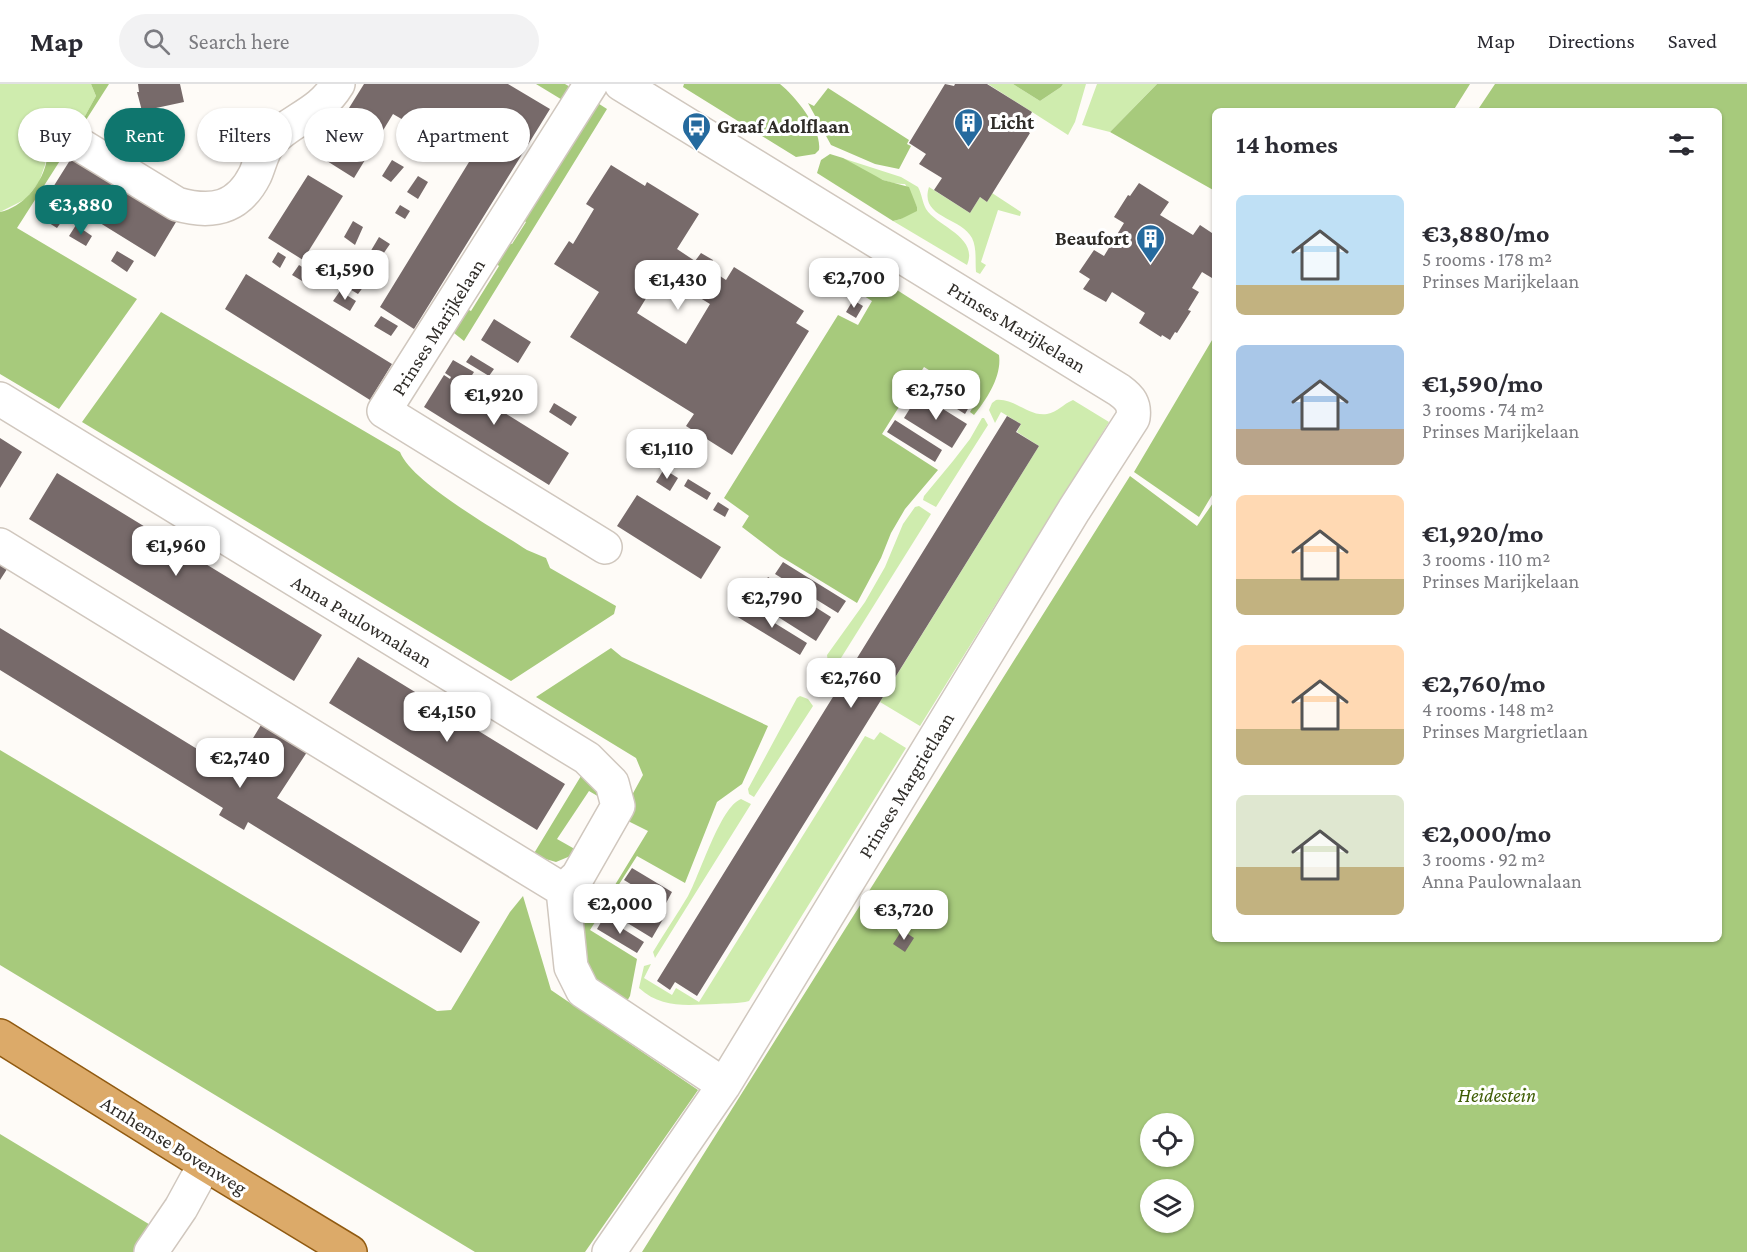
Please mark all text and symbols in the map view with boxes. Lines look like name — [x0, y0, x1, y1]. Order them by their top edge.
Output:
search box — [119, 14, 539, 68]
icon: search — [140, 25, 173, 58]
text: Map — [30, 26, 83, 57]
text: Search here — [188, 29, 289, 54]
text: Map — [1477, 29, 1515, 53]
text: Directions — [1548, 29, 1635, 53]
text: Saved — [1668, 29, 1717, 53]
building icon: Licht — [953, 106, 985, 148]
chip: Buy — [18, 108, 92, 162]
chip: Rent — [104, 108, 185, 162]
chip: Filters — [197, 108, 292, 162]
chip: New — [304, 108, 384, 162]
chip: Apartment — [396, 108, 530, 162]
bus stop icon: Graaf Adolflaan — [680, 110, 712, 152]
place label: Licht — [990, 111, 1035, 133]
place label: Graaf Adolflaan — [717, 115, 850, 137]
icon: filters — [1665, 128, 1698, 161]
text: 14 homes — [1236, 130, 1338, 159]
pin: €3,880 — [32, 185, 130, 236]
text: €3,880 — [49, 193, 113, 215]
icon: home — [1284, 219, 1356, 291]
text: €3,880/mo — [1422, 219, 1550, 248]
building icon: Beaufort — [1134, 222, 1166, 264]
place label: Beaufort — [1055, 227, 1130, 249]
text: 5 rooms · 178 m² — [1422, 248, 1552, 270]
pin: €1,590 — [296, 250, 394, 301]
street label: Prinses Marijkelaan — [387, 254, 490, 400]
text: €1,590 — [316, 258, 374, 280]
pin: €2,700 — [805, 258, 903, 309]
pin: €1,430 — [629, 260, 727, 311]
text: €2,700 — [823, 266, 885, 288]
text: €1,430 — [649, 268, 707, 290]
text: Prinses Marijkelaan — [1422, 270, 1579, 292]
street label: Prinses Marijkelaan — [943, 277, 1090, 378]
icon: home — [1284, 369, 1356, 441]
text: €1,590/mo — [1422, 369, 1543, 398]
pin: €2,750 — [887, 370, 985, 421]
pin: €1,920 — [445, 375, 543, 426]
text: €2,750 — [906, 378, 966, 400]
text: €1,920 — [464, 383, 524, 405]
text: 3 rooms · 74 m² — [1422, 398, 1544, 420]
text: Prinses Marijkelaan — [1422, 420, 1579, 442]
pin: €1,110 — [618, 429, 716, 480]
text: €1,110 — [640, 437, 694, 459]
icon: home — [1284, 519, 1356, 591]
text: €1,920/mo — [1422, 519, 1543, 548]
pin: €1,960 — [127, 526, 225, 577]
text: €1,960 — [146, 534, 206, 556]
text: 3 rooms · 110 m² — [1422, 548, 1550, 570]
street label: Anna Paulownalaan — [288, 570, 436, 672]
text: Prinses Marijkelaan — [1422, 570, 1579, 592]
pin: €2,790 — [723, 578, 821, 629]
text: €2,790 — [741, 586, 803, 608]
pin: €2,760 — [802, 658, 900, 709]
text: €2,760 — [821, 666, 881, 688]
icon: home — [1284, 669, 1356, 741]
text: €2,760/mo — [1422, 669, 1546, 698]
pin: €4,150 — [398, 692, 496, 743]
text: 4 rooms · 148 m² — [1422, 698, 1554, 720]
text: €4,150 — [418, 700, 476, 722]
street label: Prinses Margrietlaan — [854, 708, 959, 862]
text: Prinses Margrietlaan — [1422, 720, 1588, 742]
pin: €2,740 — [191, 738, 289, 789]
text: €2,740 — [210, 746, 270, 768]
icon: home — [1284, 819, 1356, 891]
text: €2,000/mo — [1422, 819, 1551, 848]
text: 3 rooms · 92 m² — [1422, 848, 1545, 870]
text: Anna Paulownalaan — [1422, 870, 1582, 892]
pin: €2,000 — [571, 884, 669, 935]
pin: €3,720 — [855, 890, 953, 941]
text: €2,000 — [587, 892, 653, 914]
text: €3,720 — [874, 898, 934, 920]
park label: Heidestein — [1458, 1084, 1536, 1106]
street label: Arnhemse Bovenweg — [97, 1091, 251, 1200]
map controls — [1140, 1113, 1194, 1233]
button: locate — [1140, 1113, 1194, 1167]
button: layers — [1140, 1179, 1194, 1233]

